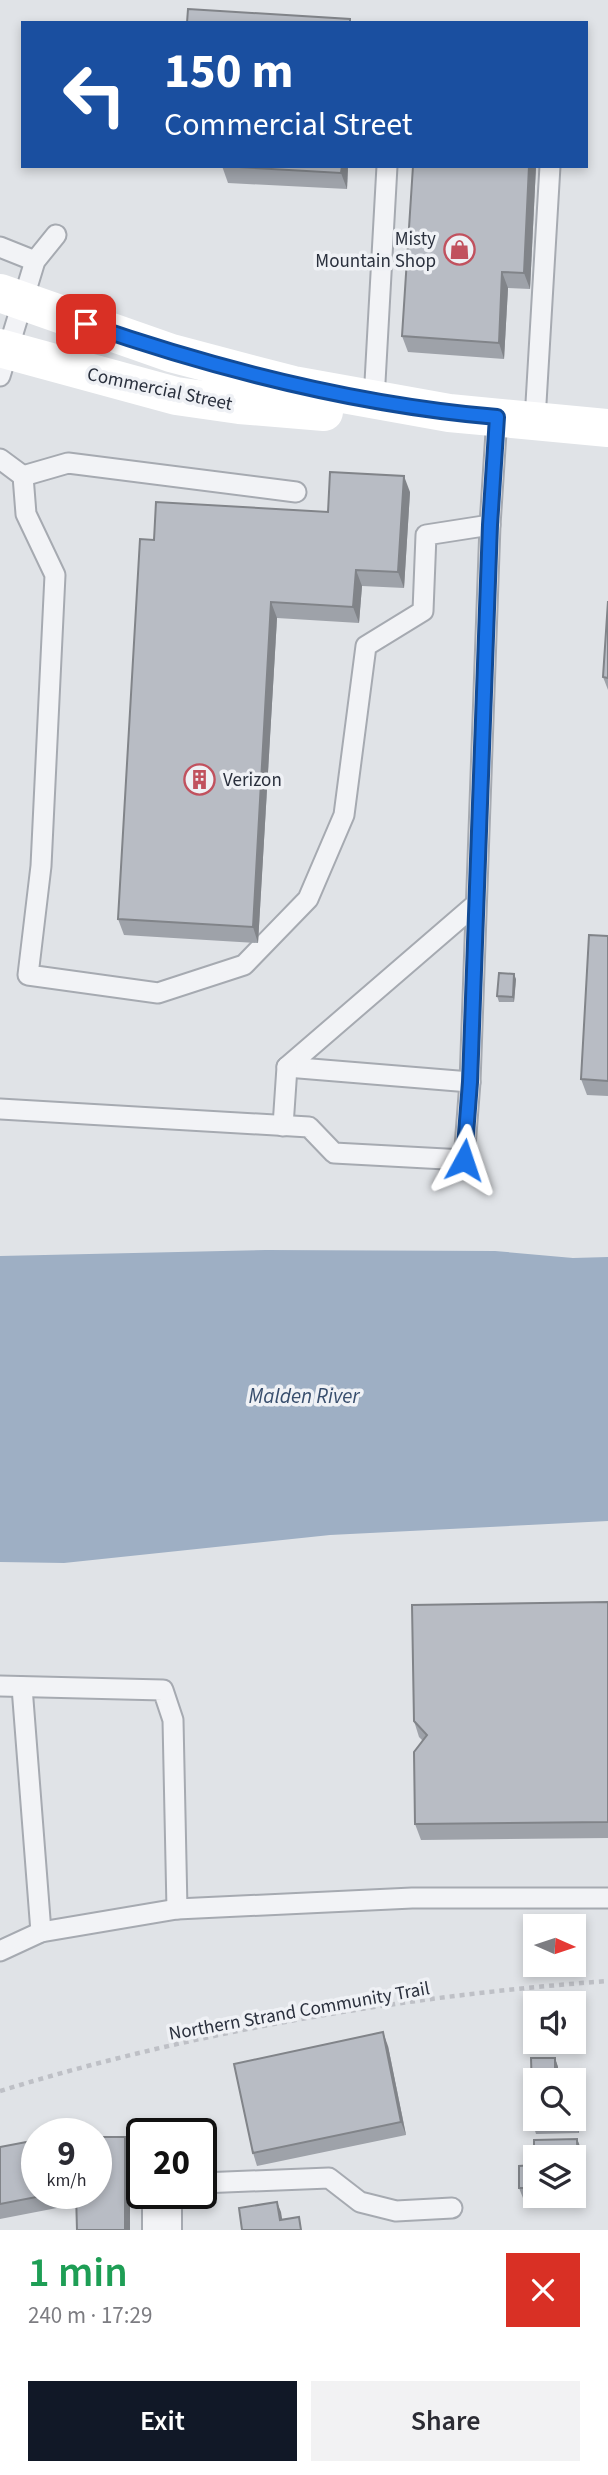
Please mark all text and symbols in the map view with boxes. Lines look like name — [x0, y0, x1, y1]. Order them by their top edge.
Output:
text: 150 m — [164, 37, 293, 107]
icon: left — [49, 49, 140, 140]
text: Commercial Street — [164, 102, 413, 148]
place label: Misty Mountain Shop — [315, 226, 436, 275]
shop icon: Misty Mountain Shop — [442, 232, 476, 266]
pin — [56, 294, 116, 354]
icon: arrive — [67, 305, 105, 343]
street label: Commercial Street — [85, 361, 235, 418]
building icon: Verizon — [183, 762, 217, 796]
place label: Verizon — [223, 767, 282, 794]
position arrow — [427, 1123, 501, 1197]
water label: Malden River — [248, 1381, 360, 1411]
north arrow — [523, 1914, 586, 1978]
map controls — [523, 1914, 586, 2208]
street label: Northern Strand Community Trail — [167, 1975, 432, 2048]
button: sound — [523, 1991, 586, 2054]
button: search — [523, 2068, 586, 2131]
speed limit sign: 20 — [126, 2118, 217, 2209]
text: 9 — [57, 2129, 76, 2179]
button: layers — [523, 2145, 586, 2208]
text: km/h — [47, 2168, 86, 2193]
text: 1 min — [28, 2243, 128, 2303]
button: close — [506, 2253, 580, 2327]
text: 240 m · 17:29 — [28, 2299, 152, 2332]
button: Exit — [28, 2381, 297, 2461]
button: Share — [311, 2381, 580, 2461]

